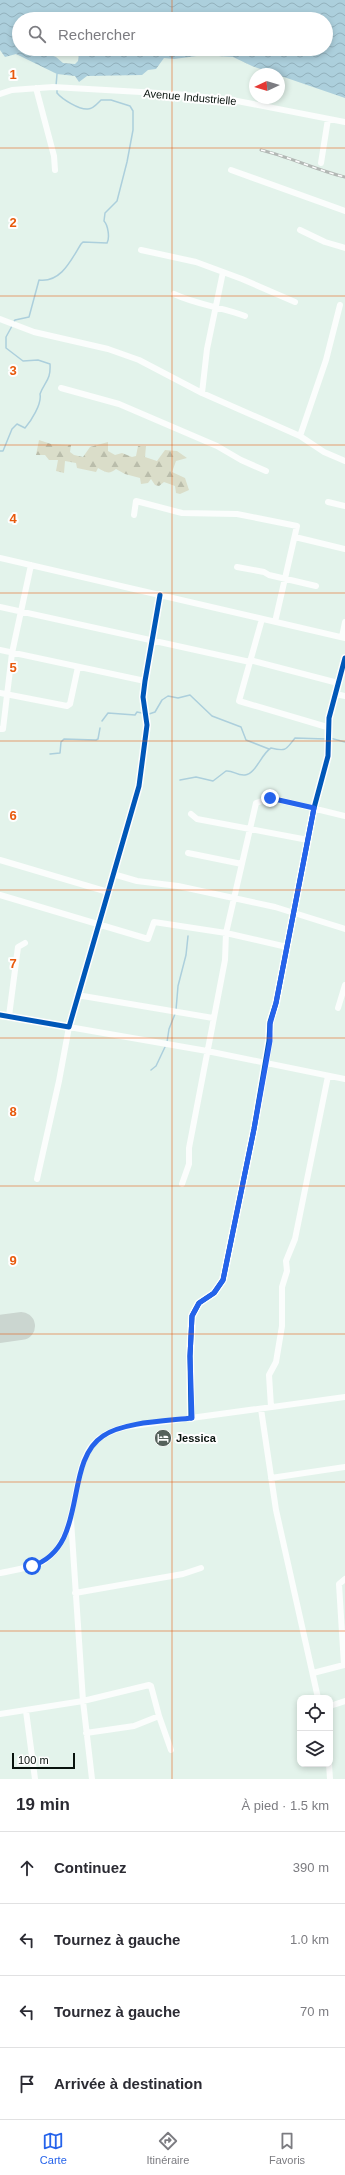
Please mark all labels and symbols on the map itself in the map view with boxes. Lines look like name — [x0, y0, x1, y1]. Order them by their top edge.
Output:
text: 1 — [9, 67, 17, 82]
north arrow — [249, 68, 285, 104]
street label: Avenue Industrielle — [143, 87, 237, 107]
text: 2 — [9, 215, 17, 230]
text: 3 — [9, 363, 17, 378]
text: 4 — [9, 511, 17, 526]
text: 5 — [9, 660, 17, 675]
route end — [261, 789, 279, 807]
text: 6 — [9, 808, 17, 823]
text: 7 — [9, 956, 17, 971]
text: 8 — [9, 1104, 17, 1119]
text: 9 — [9, 1253, 17, 1268]
hotel icon: Jessica — [153, 1428, 173, 1448]
place label: Jessica — [176, 1432, 217, 1444]
route start — [23, 1557, 41, 1575]
scale bar — [12, 1751, 75, 1770]

